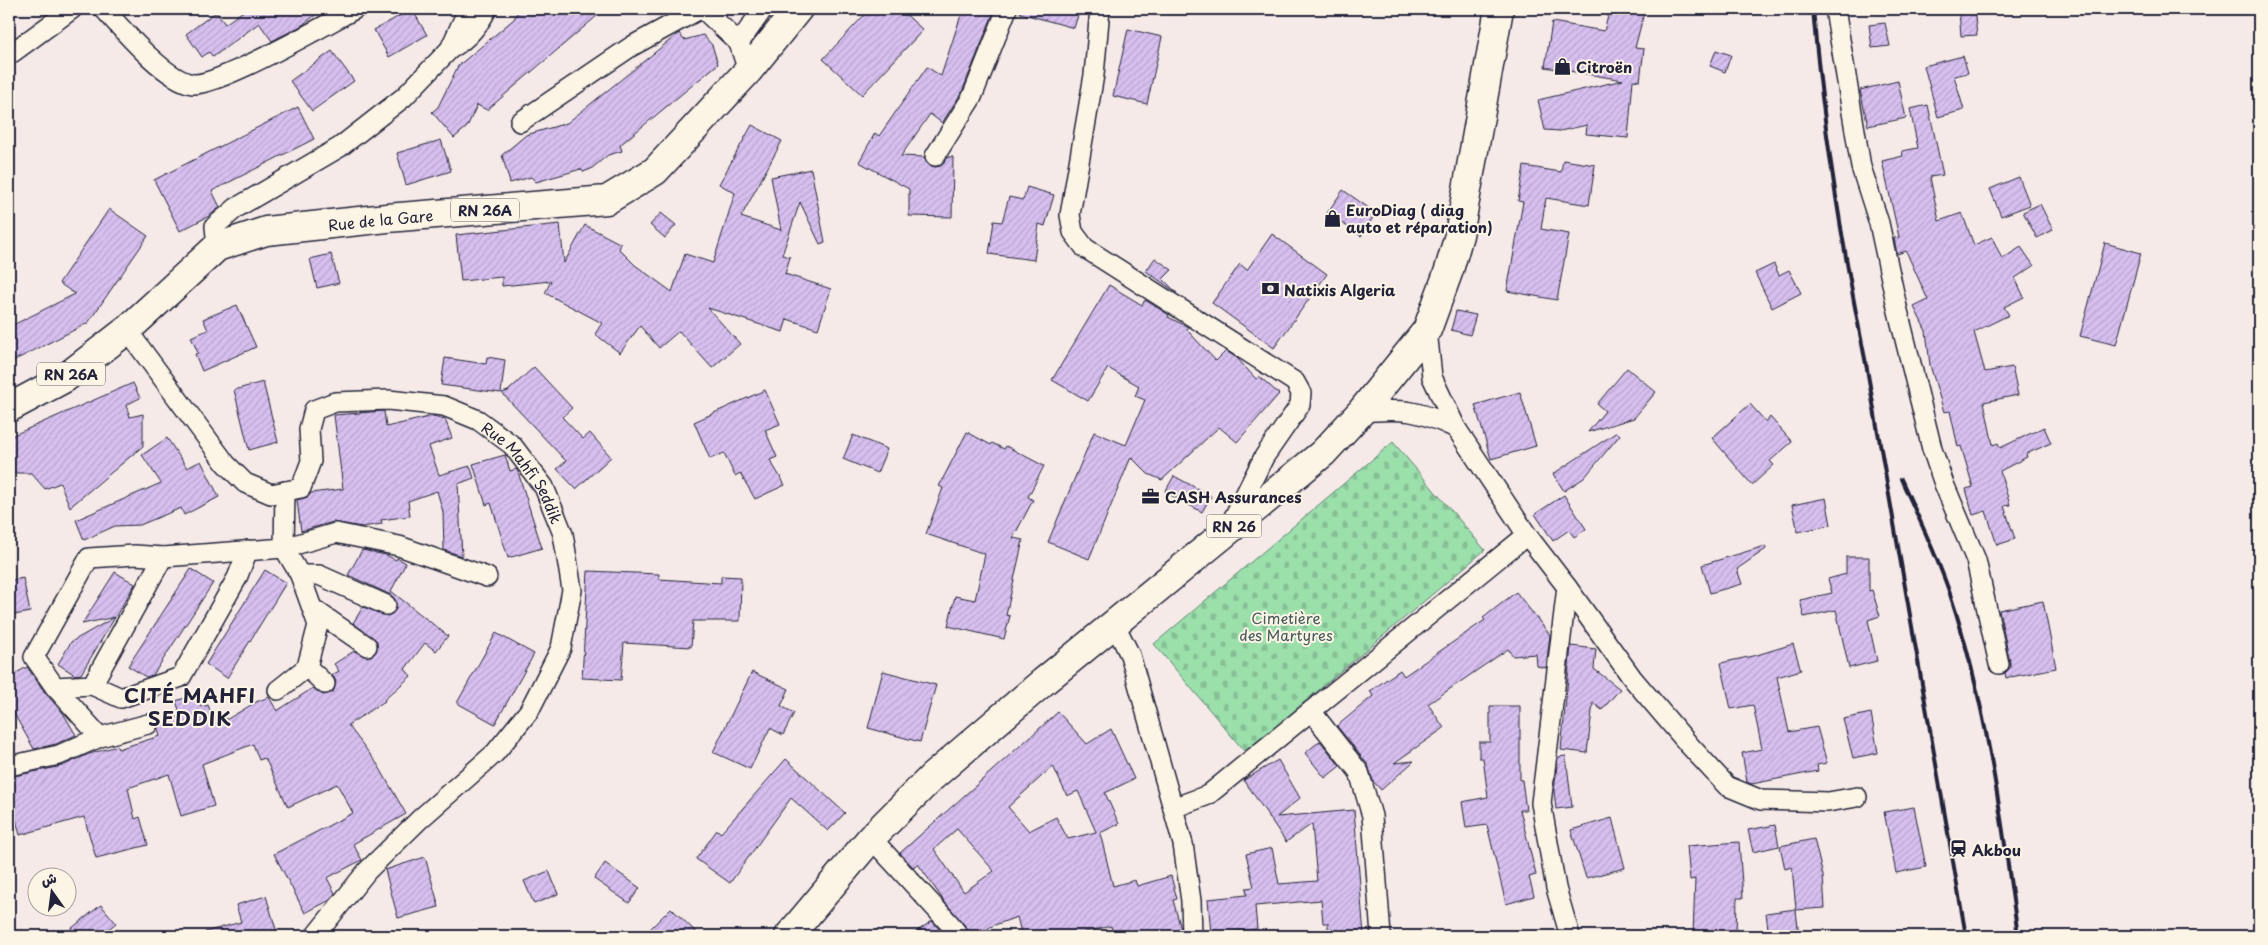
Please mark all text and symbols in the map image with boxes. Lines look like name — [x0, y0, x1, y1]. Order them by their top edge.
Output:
place label: Citroën — [1576, 55, 1632, 78]
shop icon: Citroën — [1552, 56, 1572, 76]
road number: RN 26A — [451, 198, 519, 222]
place label: EuroDiag ( diag auto et réparation) — [1346, 198, 1493, 238]
street label: Rue de la Gare — [327, 203, 434, 236]
shop icon: EuroDiag ( diag auto et réparation) — [1322, 208, 1342, 228]
place label: Natixis Algeria — [1284, 278, 1396, 301]
bank icon: Natixis Algeria — [1260, 279, 1280, 299]
road number: RN 26A — [37, 362, 105, 386]
street label: Rue Mahfi Seddik — [477, 415, 569, 527]
place label: CASH Assurances — [1165, 485, 1302, 508]
office icon: CASH Assurances — [1141, 486, 1161, 506]
road number: RN 26 — [1206, 514, 1262, 538]
park label: Cimetière des Martyres — [1239, 606, 1333, 646]
district label: CITÉ MAHFI SEDDIK — [124, 680, 256, 733]
place label: Akbou — [1972, 838, 2021, 861]
station icon: Akbou — [1948, 839, 1968, 859]
text: ش — [39, 867, 59, 891]
north arrow — [28, 868, 78, 918]

